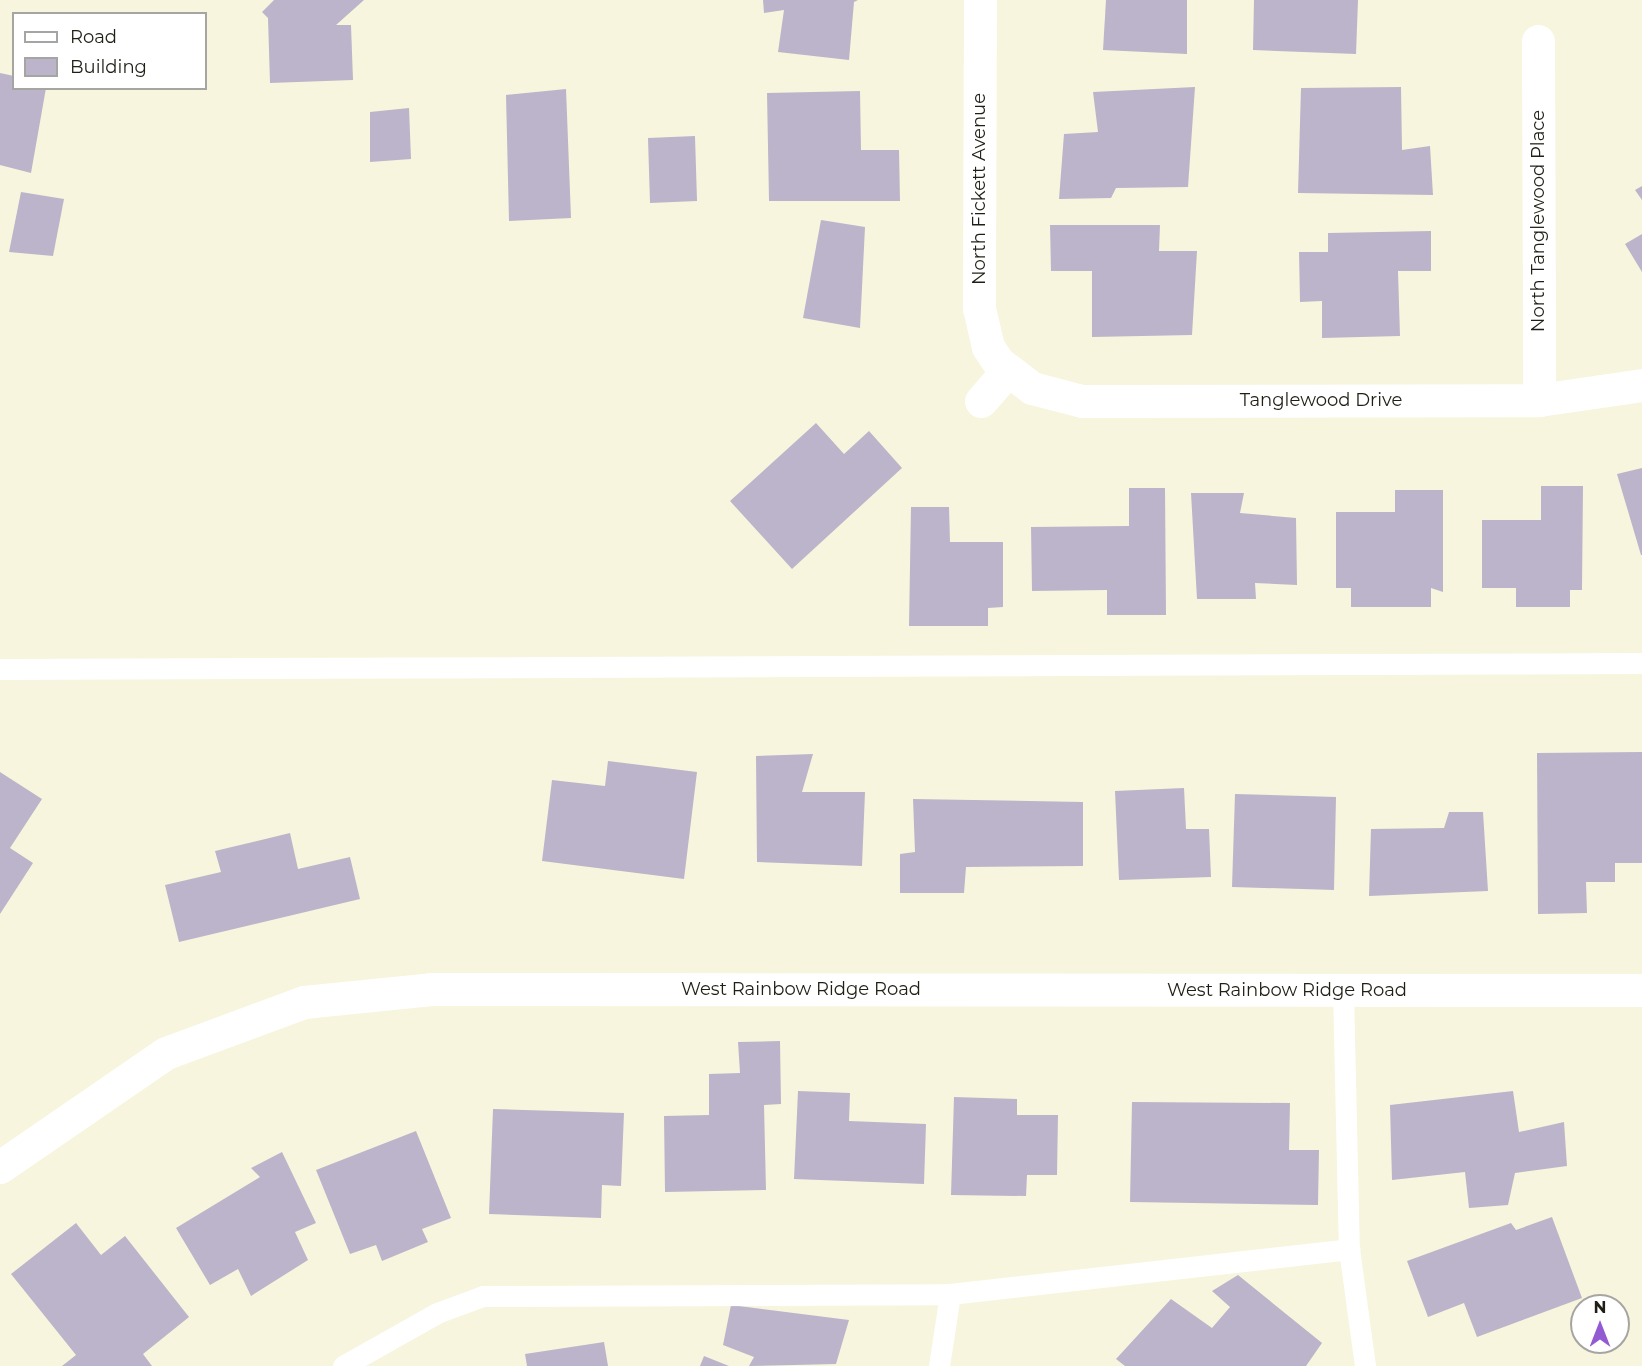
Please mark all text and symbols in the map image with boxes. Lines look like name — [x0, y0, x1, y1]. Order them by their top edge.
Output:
legend — [12, 12, 207, 90]
text: Road — [70, 26, 117, 48]
text: Building — [70, 56, 147, 78]
street label: North Fickett Avenue — [968, 93, 990, 285]
street label: North Tanglewood Place — [1527, 110, 1549, 332]
street label: Tanglewood Drive — [1240, 389, 1402, 411]
street label: West Rainbow Ridge Road — [681, 978, 921, 1000]
street label: West Rainbow Ridge Road — [1167, 979, 1407, 1001]
north arrow — [1570, 1294, 1630, 1354]
text: N — [1594, 1298, 1606, 1317]

